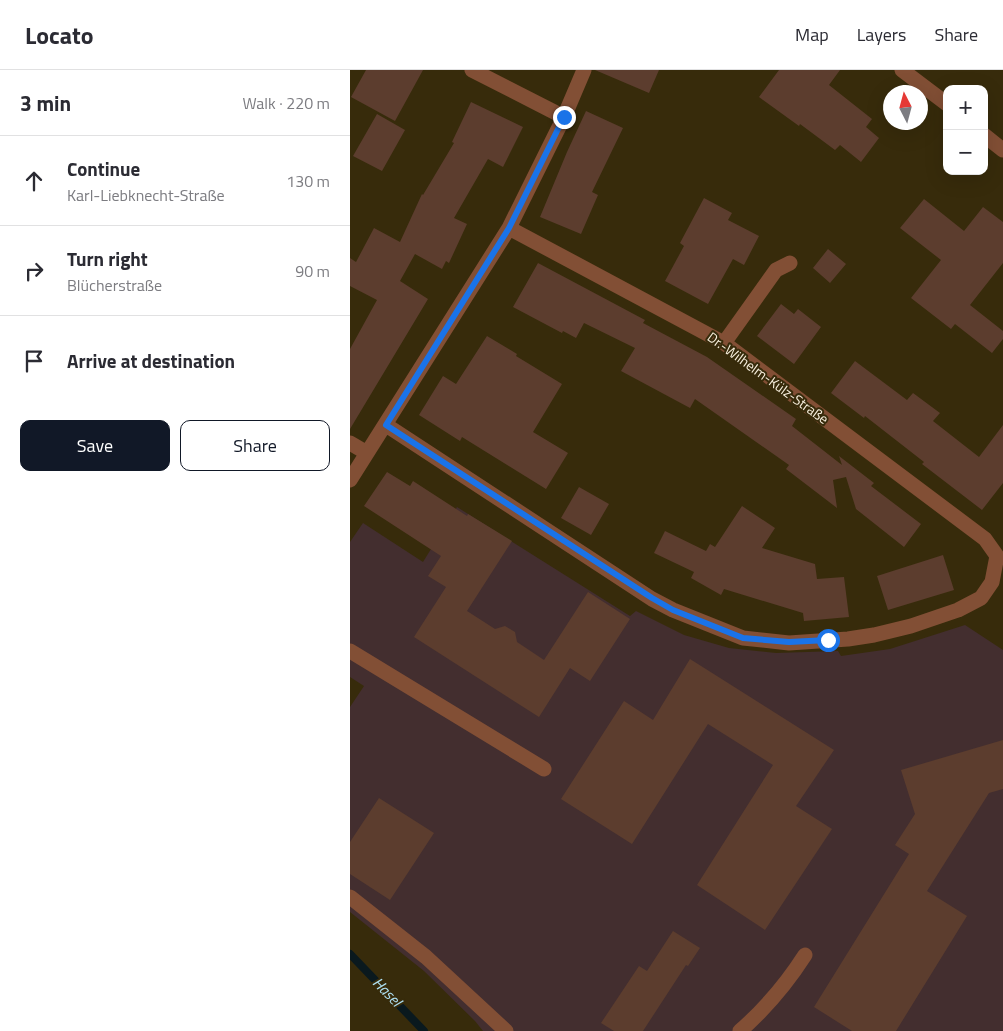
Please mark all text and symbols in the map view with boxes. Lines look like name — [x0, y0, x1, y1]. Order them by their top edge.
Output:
text: Locato — [25, 17, 94, 53]
text: Map — [795, 21, 829, 48]
text: Layers — [857, 21, 906, 48]
text: Share — [934, 21, 978, 48]
north arrow — [883, 85, 928, 130]
map controls — [943, 85, 988, 175]
button: + — [943, 85, 988, 130]
text: 3 min — [20, 87, 71, 119]
text: Walk · 220 m — [242, 91, 330, 115]
route end — [553, 106, 576, 129]
button: − — [943, 130, 988, 175]
text: Continue — [67, 154, 140, 183]
icon: ahead — [20, 167, 48, 195]
text: 130 m — [286, 169, 330, 193]
text: Karl-Liebknecht-Straße — [67, 183, 225, 207]
text: Turn right — [67, 244, 148, 273]
icon: right — [20, 257, 48, 285]
text: 90 m — [295, 259, 330, 283]
text: Blücherstraße — [67, 273, 162, 297]
street label: Dr.-Wilhelm-Külz-Straße — [703, 326, 833, 429]
text: Arrive at destination — [67, 346, 235, 375]
icon: arrive — [20, 347, 48, 375]
button: Save — [20, 420, 170, 471]
button: Share — [180, 420, 330, 471]
route start — [817, 629, 840, 652]
water label: Hasel — [367, 972, 408, 1013]

